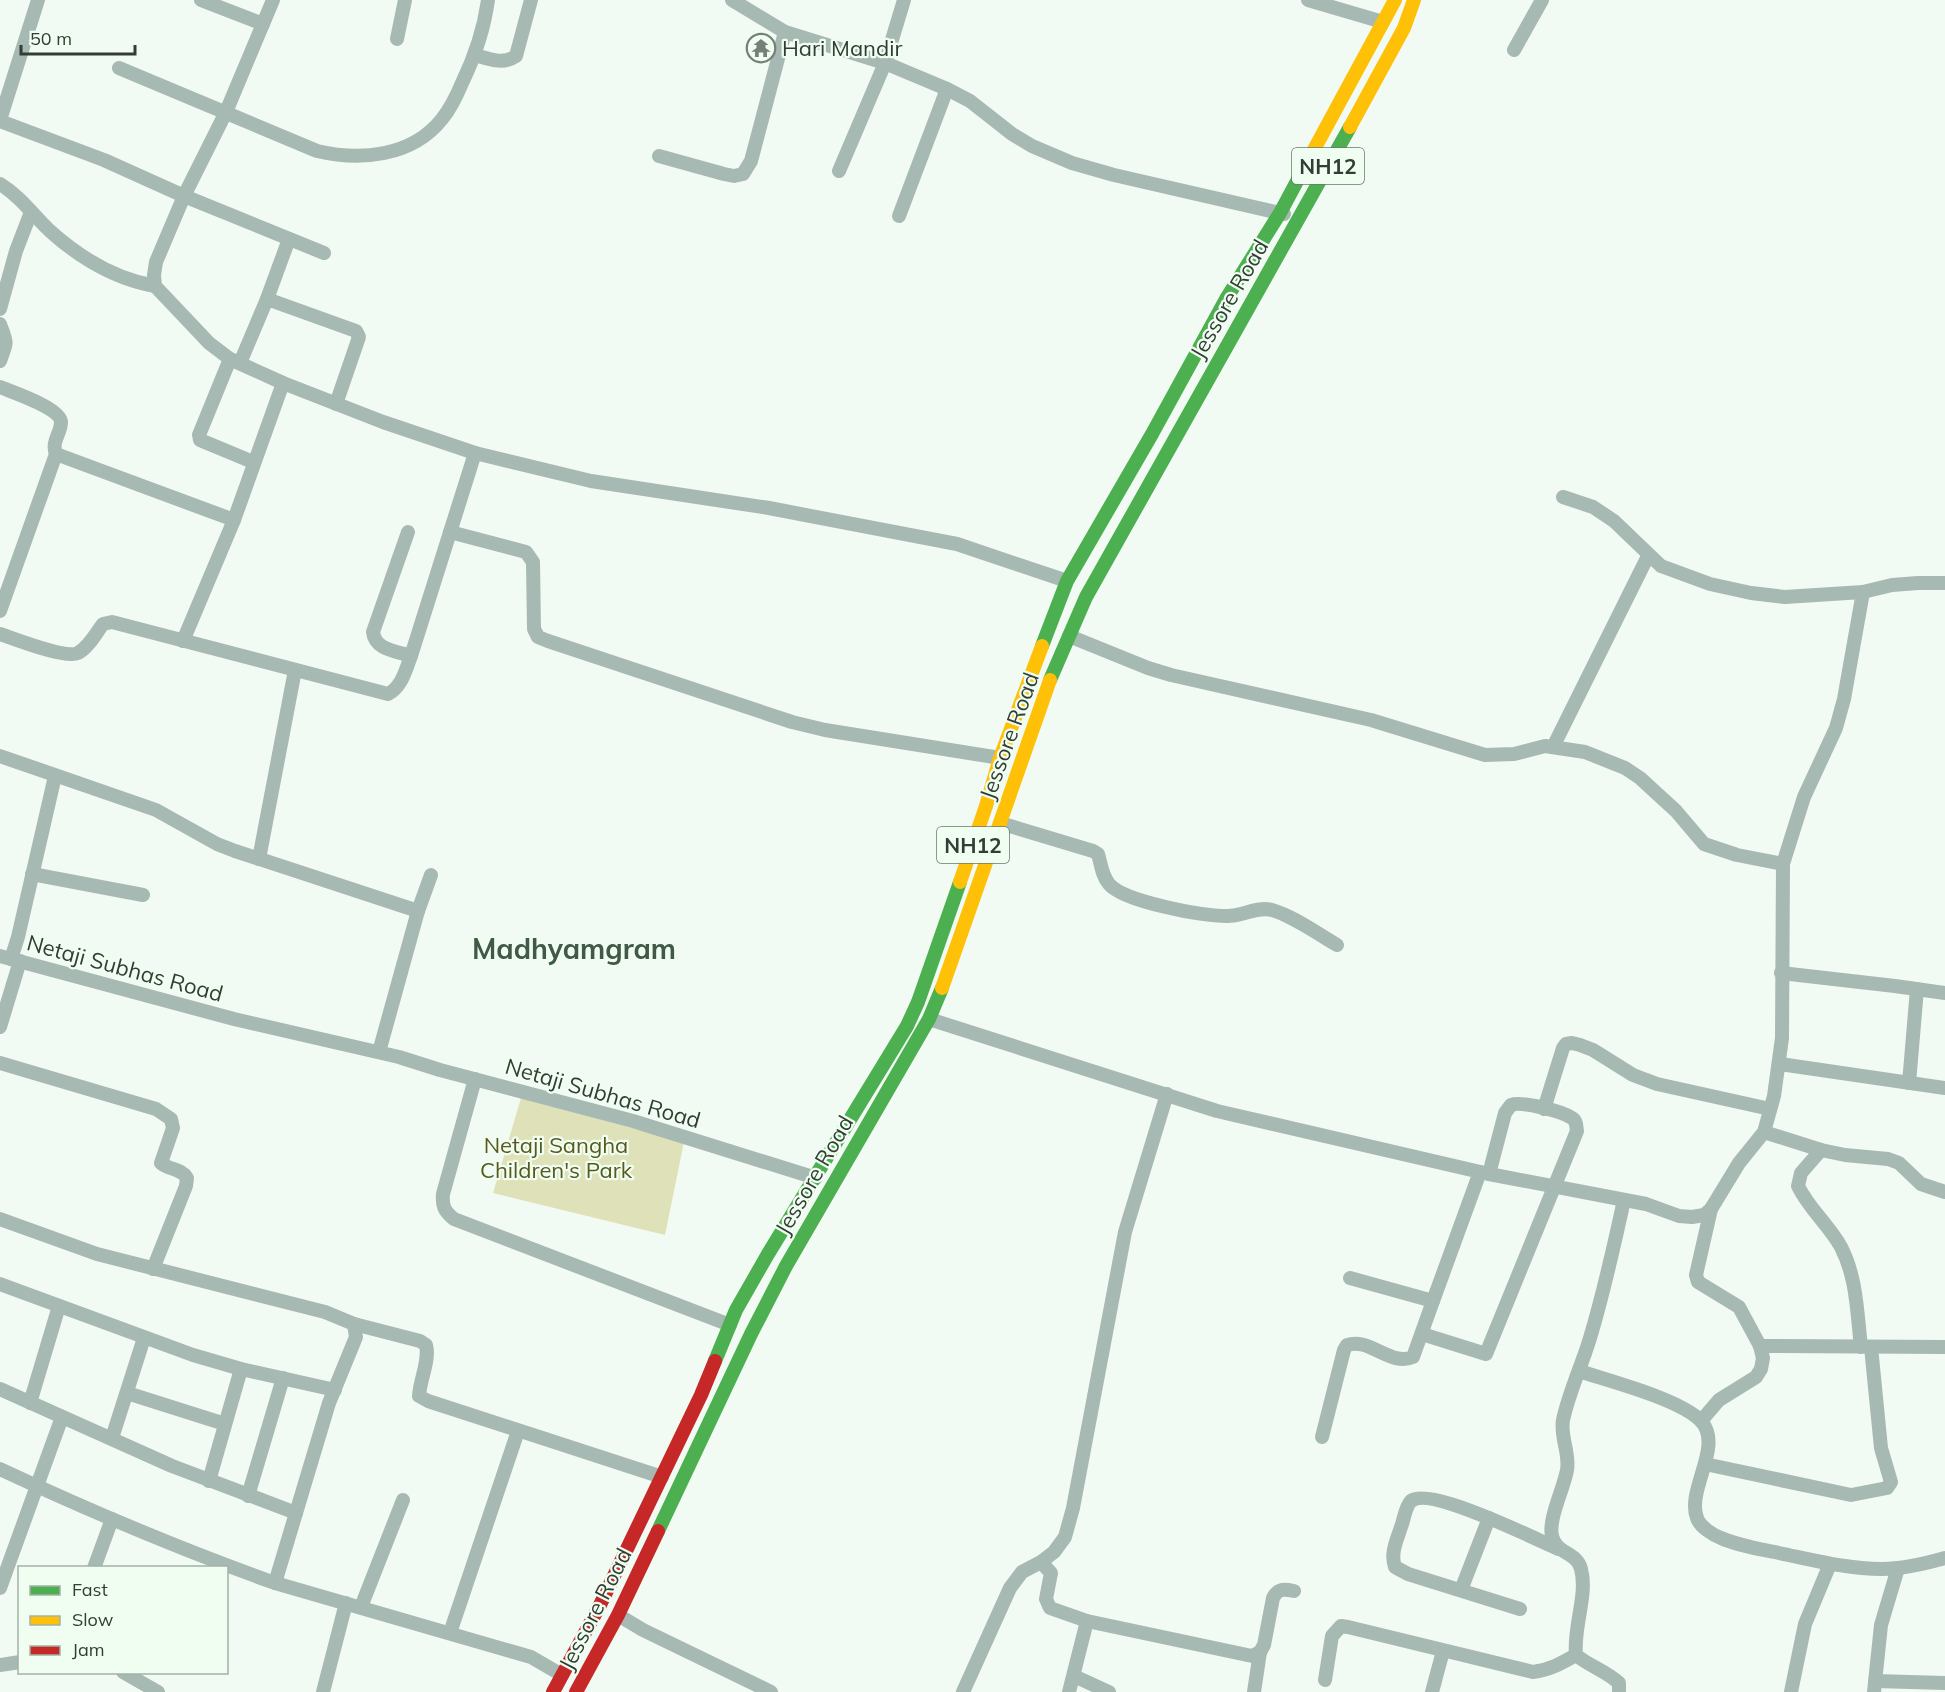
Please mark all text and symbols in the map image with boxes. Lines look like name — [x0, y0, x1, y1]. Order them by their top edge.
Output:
scale bar — [21, 18, 135, 56]
text: 50 m — [30, 27, 72, 50]
temple icon: Hari Mandir — [745, 32, 777, 64]
place label: Hari Mandir — [782, 34, 902, 62]
road number: NH12 — [1292, 148, 1364, 184]
street label: Jessore Road — [1184, 234, 1274, 364]
street label: Jessore Road — [973, 669, 1045, 803]
road number: NH12 — [937, 827, 1009, 863]
street label: Netaji Subhas Road — [24, 928, 226, 1008]
district label: Madhyamgram — [472, 931, 676, 966]
street label: Netaji Subhas Road — [502, 1052, 704, 1134]
street label: Jessore Road — [769, 1110, 859, 1240]
park label: Netaji Sangha Children's Park — [480, 1131, 633, 1184]
street label: Jessore Road — [552, 1543, 638, 1675]
legend — [18, 1566, 228, 1674]
text: Fast — [72, 1578, 108, 1601]
text: Slow — [72, 1608, 114, 1631]
text: Jam — [72, 1638, 105, 1661]

